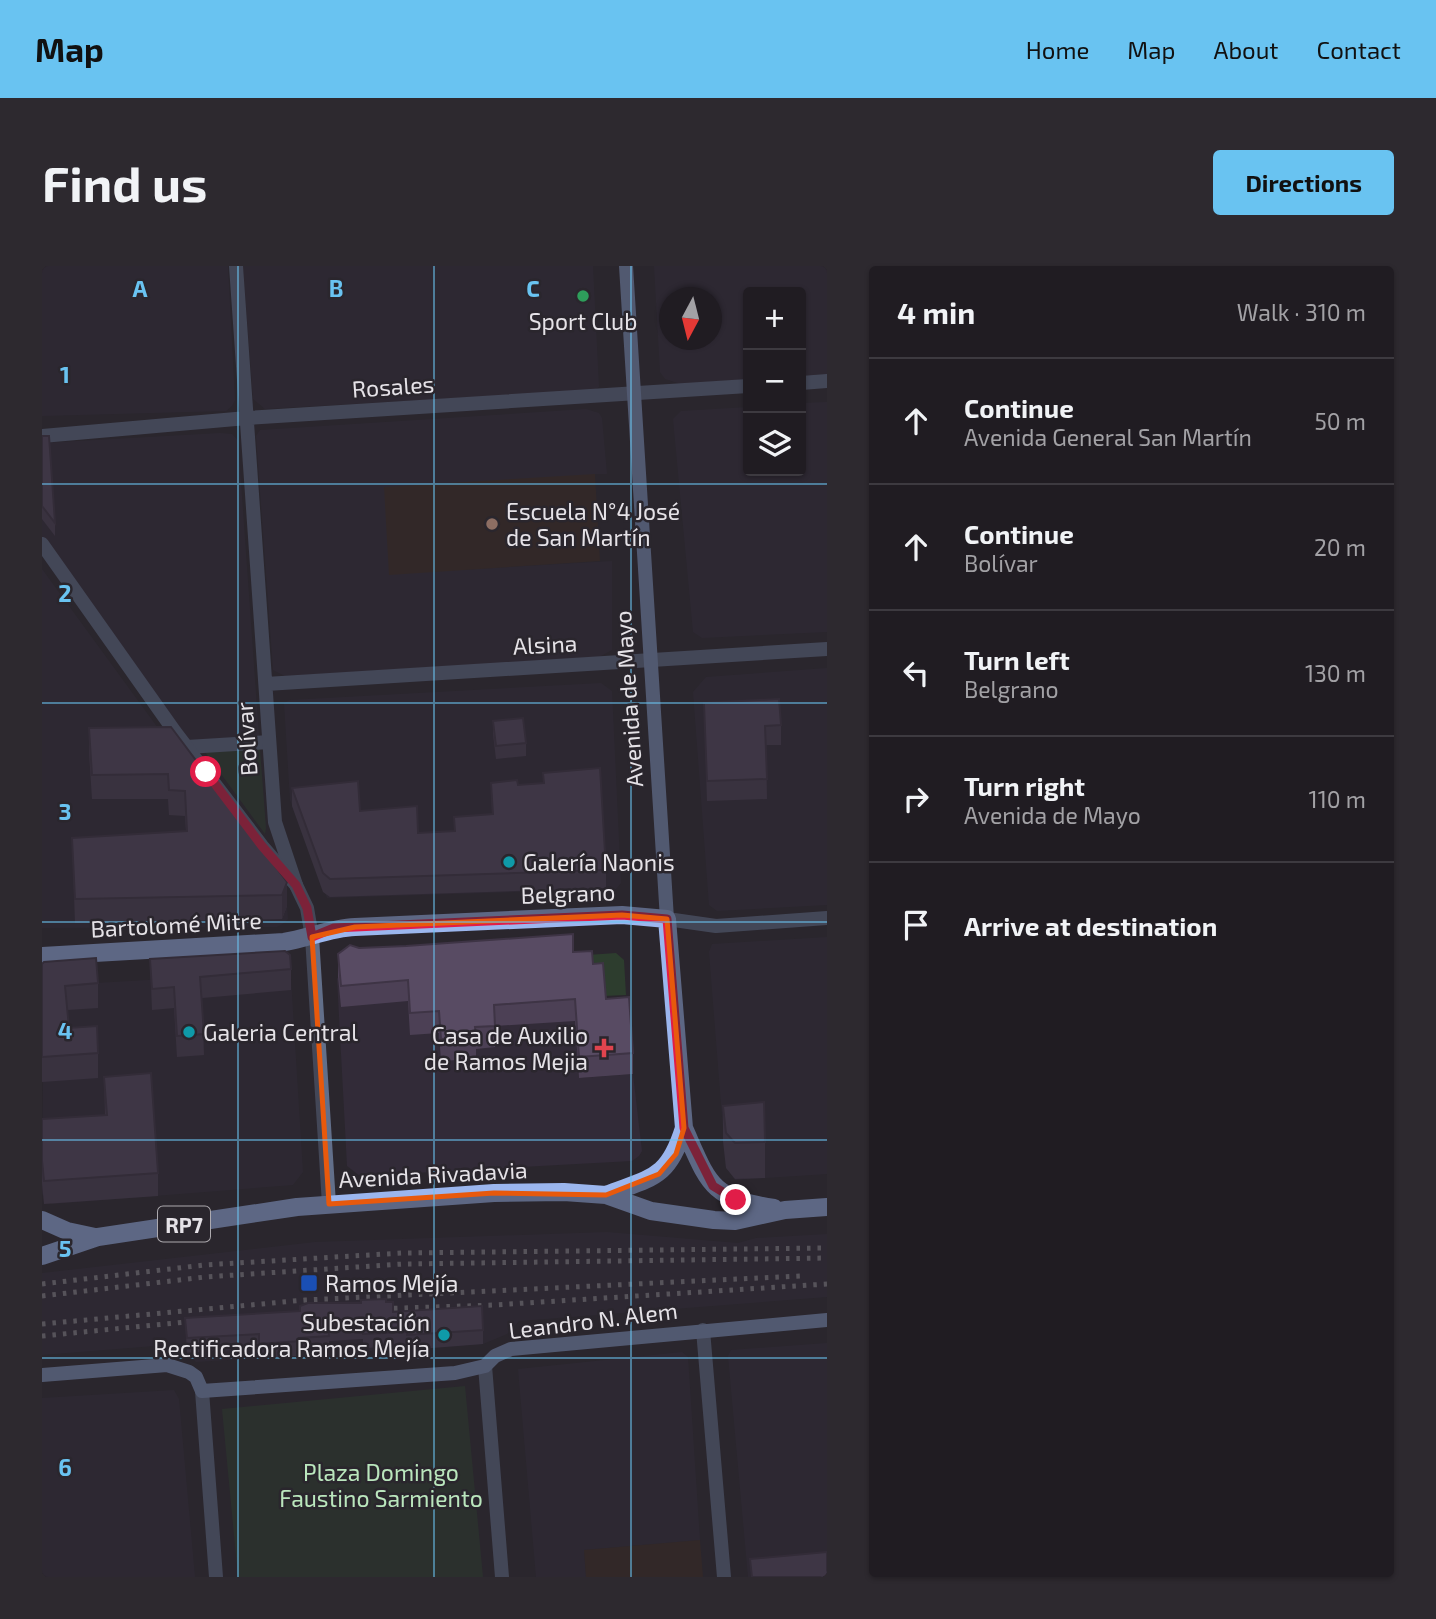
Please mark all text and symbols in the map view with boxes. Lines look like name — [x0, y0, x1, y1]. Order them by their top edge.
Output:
text: Map — [35, 29, 104, 69]
text: Home — [1026, 35, 1089, 64]
text: Map — [1127, 35, 1175, 64]
text: About — [1213, 35, 1279, 64]
text: Contact — [1317, 35, 1401, 64]
button: Directions — [1213, 150, 1394, 215]
text: Find us — [42, 153, 207, 212]
text: A — [132, 274, 148, 302]
text: B — [329, 274, 343, 302]
text: C — [526, 274, 540, 302]
north arrow — [659, 287, 722, 350]
map controls — [743, 287, 806, 476]
button: + — [743, 287, 806, 350]
marker: Sport Club — [575, 288, 591, 304]
text: 4 min — [897, 294, 975, 330]
text: Walk · 310 m — [1237, 298, 1366, 326]
place label: Sport Club — [529, 307, 637, 335]
button: − — [743, 350, 806, 413]
text: 1 — [60, 360, 70, 388]
street label: Rosales — [351, 369, 435, 403]
text: Continue — [964, 392, 1074, 423]
icon: ahead — [897, 402, 935, 440]
text: 50 m — [1315, 407, 1366, 435]
button: layers — [743, 413, 806, 476]
text: Avenida General San Martín — [964, 423, 1252, 451]
place label: Escuela N°4 José de San Martín — [506, 497, 680, 551]
marker: Escuela N°4 José de San Martín — [484, 516, 500, 532]
text: Continue — [964, 518, 1074, 549]
icon: ahead — [897, 528, 935, 566]
text: 20 m — [1314, 533, 1366, 561]
text: Bolívar — [964, 549, 1038, 577]
text: 2 — [58, 579, 72, 607]
street label: Avenida de Mayo — [608, 610, 648, 788]
street label: Alsina — [512, 628, 578, 660]
text: Turn left — [964, 644, 1070, 675]
icon: left — [897, 654, 935, 692]
text: 130 m — [1305, 659, 1366, 687]
text: Belgrano — [964, 675, 1059, 703]
street label: Bolívar — [229, 701, 263, 777]
route start — [190, 756, 221, 787]
text: Turn right — [964, 770, 1085, 801]
icon: right — [897, 780, 935, 818]
text: 110 m — [1309, 785, 1366, 813]
text: 3 — [58, 797, 72, 825]
text: Avenida de Mayo — [964, 801, 1141, 829]
place label: Galería Naonis — [523, 848, 675, 876]
marker: Galería Naonis — [501, 854, 517, 870]
street label: Belgrano — [520, 877, 616, 909]
street label: Bartolomé Mitre — [90, 906, 262, 942]
icon: arrive — [897, 906, 935, 944]
text: Arrive at destination — [964, 910, 1217, 941]
text: 4 — [58, 1016, 72, 1044]
place label: Galeria Central — [203, 1018, 358, 1046]
place label: Casa de Auxilio de Ramos Mejia — [424, 1021, 588, 1075]
marker: Galeria Central — [181, 1024, 197, 1040]
marker: Casa de Auxilio de Ramos Mejia — [594, 1038, 614, 1058]
street label: Avenida Rivadavia — [338, 1155, 528, 1193]
route end — [720, 1184, 751, 1215]
road number: RP7 — [158, 1206, 210, 1242]
text: 5 — [59, 1234, 71, 1262]
place label: Ramos Mejía — [325, 1269, 459, 1297]
marker: Ramos Mejía — [299, 1273, 319, 1293]
street label: Leandro N. Alem — [507, 1296, 679, 1344]
place label: Subestación Rectificadora Ramos Mejía — [153, 1308, 430, 1362]
marker: Subestación Rectificadora Ramos Mejía — [436, 1327, 452, 1343]
text: 6 — [58, 1453, 72, 1481]
park label: Plaza Domingo Faustino Sarmiento — [279, 1458, 483, 1512]

